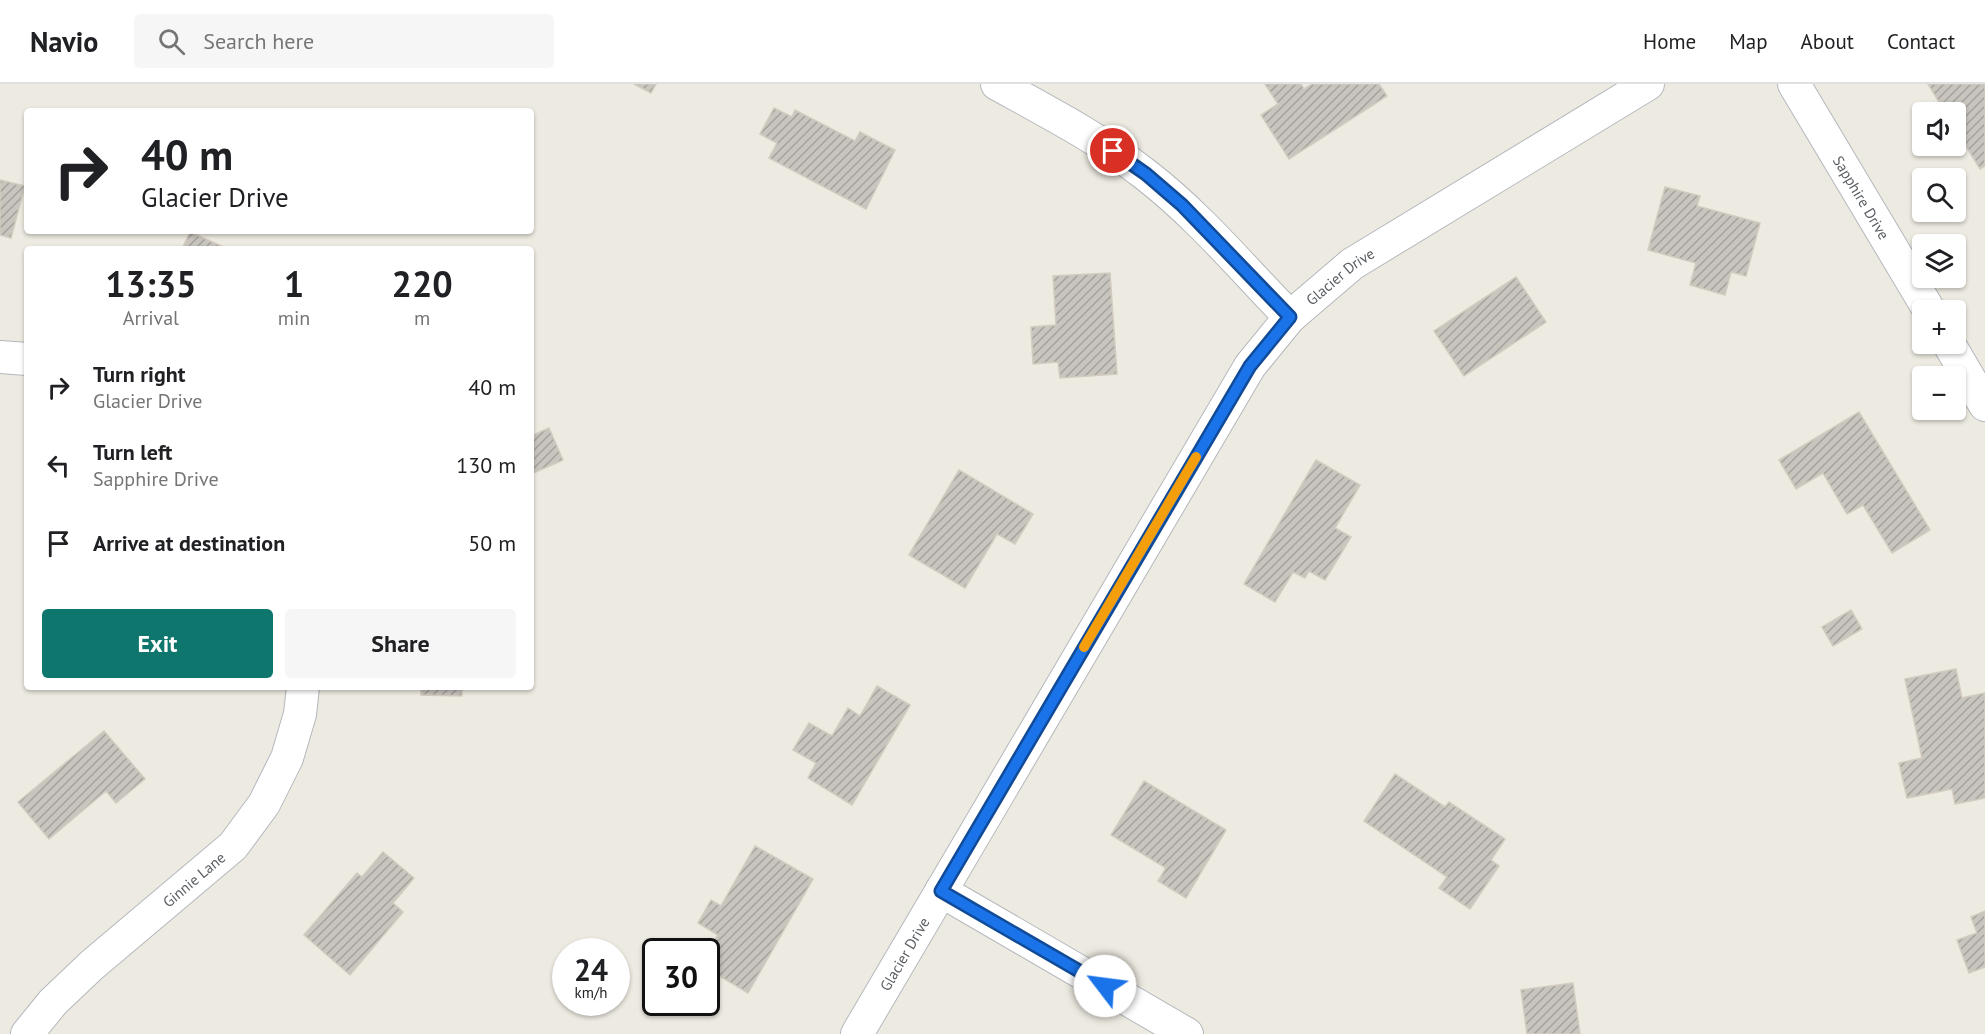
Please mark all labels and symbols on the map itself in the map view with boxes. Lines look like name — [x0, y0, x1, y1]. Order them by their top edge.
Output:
pin — [1087, 125, 1138, 176]
street label: Sapphire Drive — [1829, 152, 1894, 243]
street label: Glacier Drive — [1302, 243, 1378, 309]
street label: Ginnie Lane — [158, 847, 229, 911]
street label: Glacier Drive — [875, 914, 933, 994]
speed limit sign: 30 — [642, 938, 720, 1016]
position arrow — [1073, 954, 1137, 1018]

